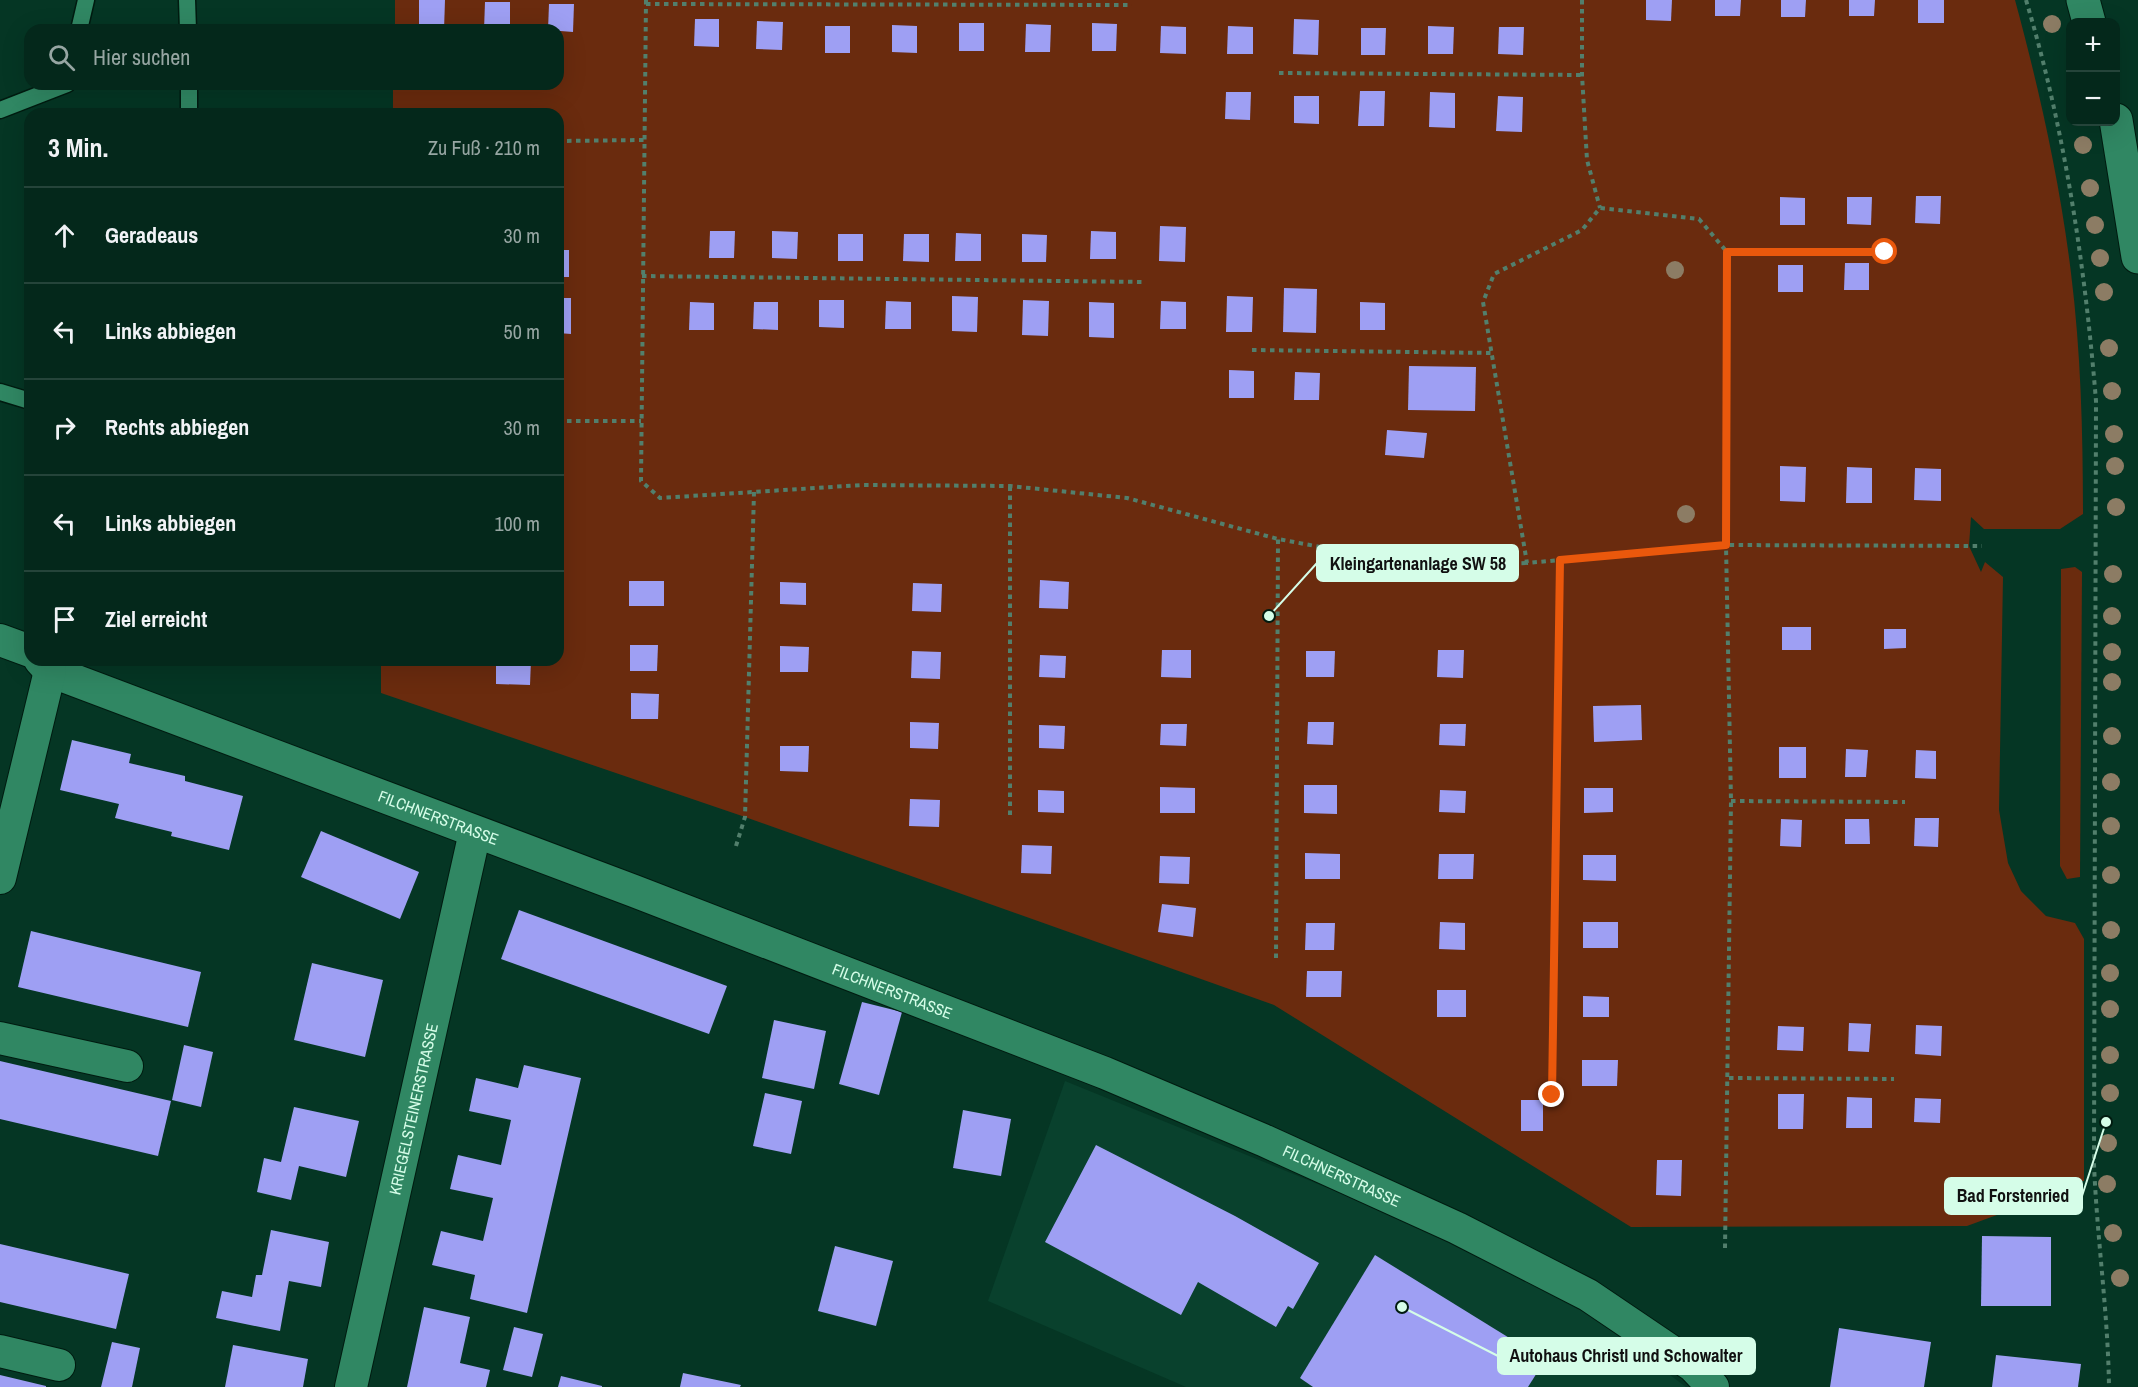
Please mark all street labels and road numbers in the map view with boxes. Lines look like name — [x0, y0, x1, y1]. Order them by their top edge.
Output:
street label: FILCHNERSTRASSE — [375, 785, 502, 850]
street label: FILCHNERSTRASSE — [829, 958, 956, 1024]
street label: KRIEGELSTEINERSTRASSE — [383, 1021, 443, 1197]
street label: FILCHNERSTRASSE — [1279, 1139, 1404, 1212]

